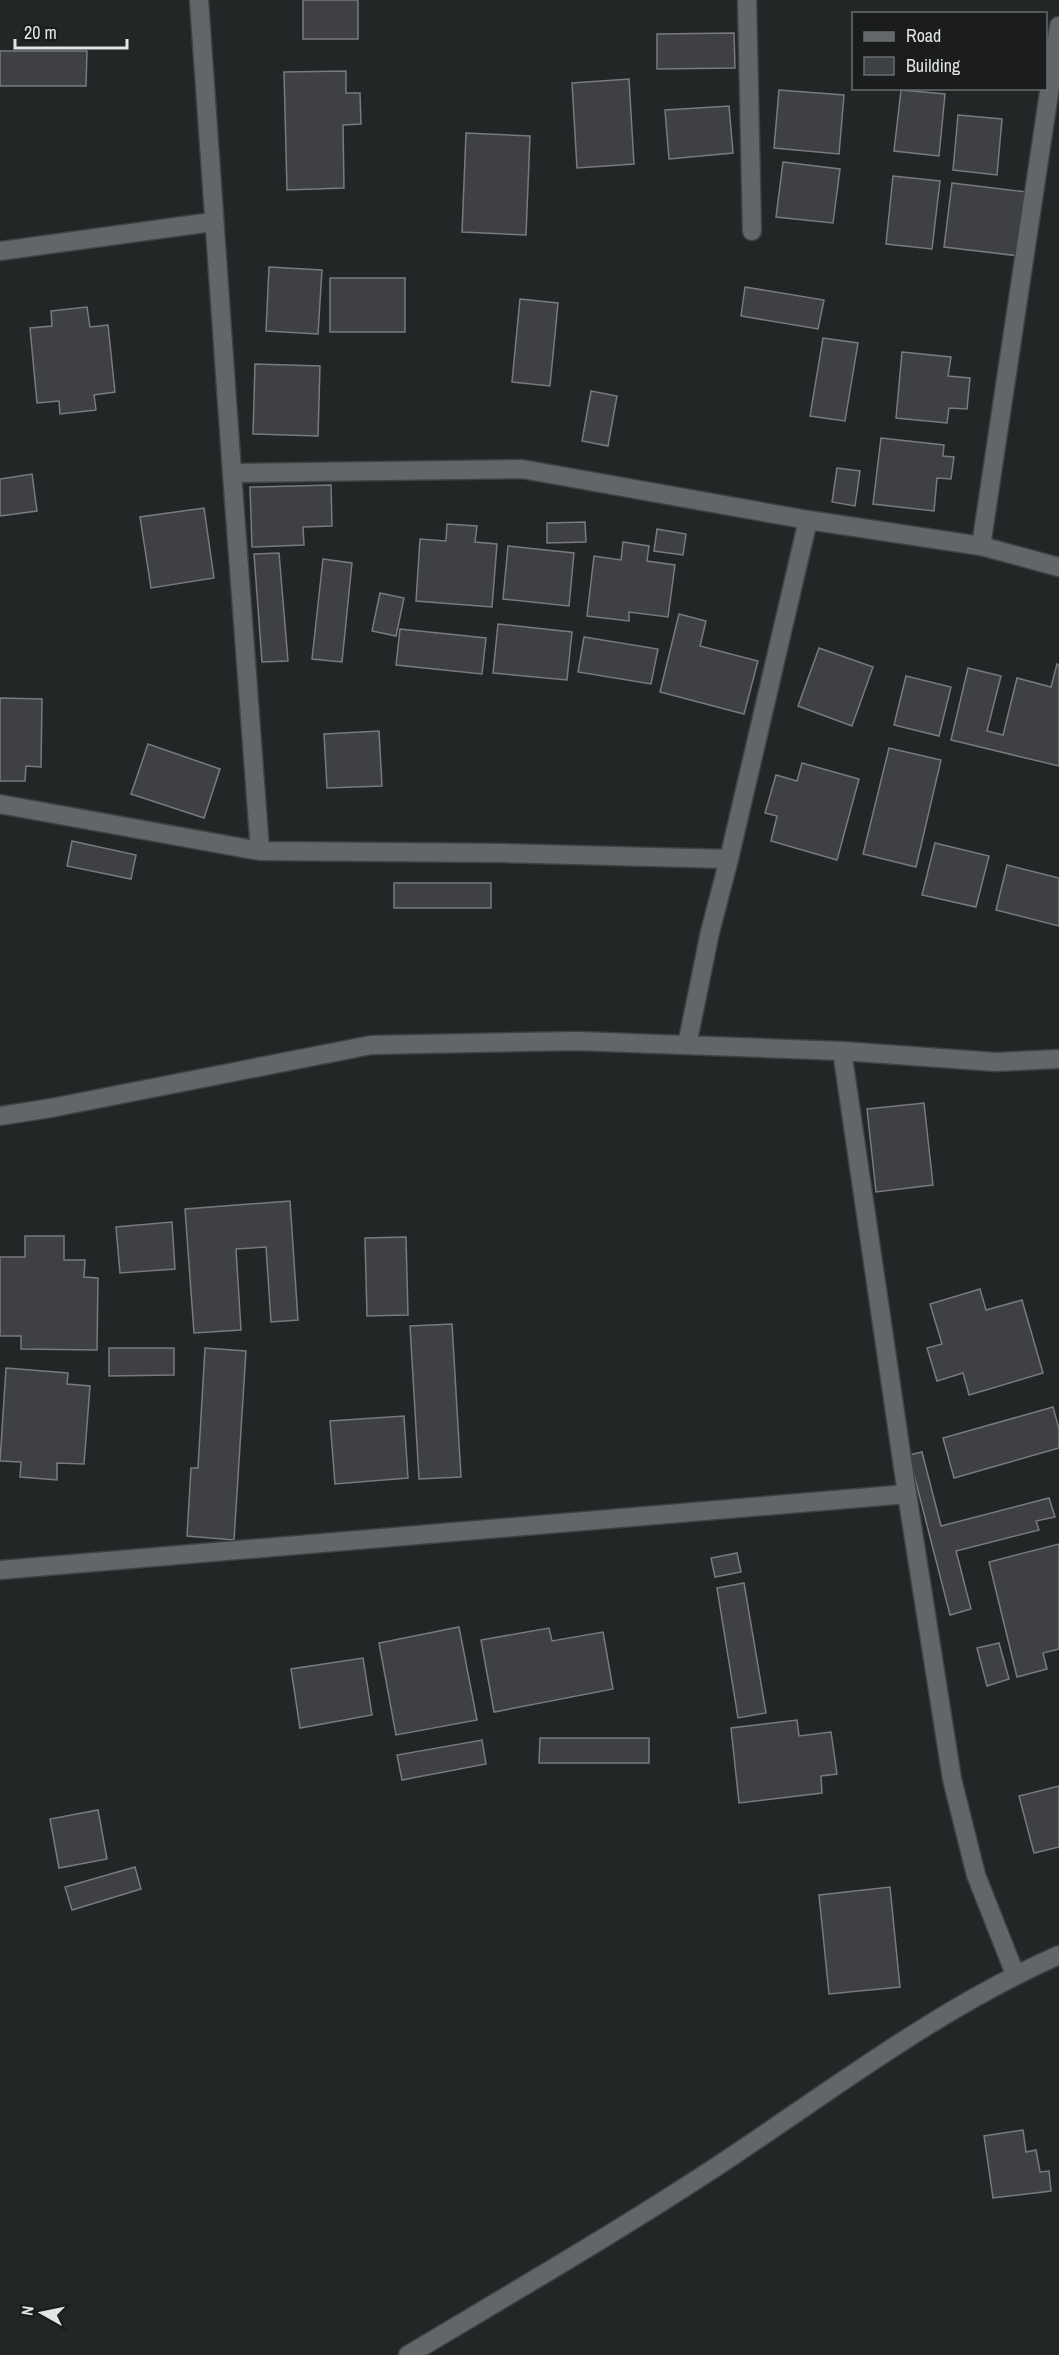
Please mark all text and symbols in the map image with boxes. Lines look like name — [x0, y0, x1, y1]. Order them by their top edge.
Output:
scale bar — [15, 12, 128, 50]
legend — [852, 12, 1047, 90]
text: 20 m — [24, 20, 57, 45]
text: Road — [906, 23, 941, 48]
text: Building — [906, 53, 961, 78]
north arrow — [12, 2283, 72, 2343]
text: N — [16, 2304, 39, 2317]

